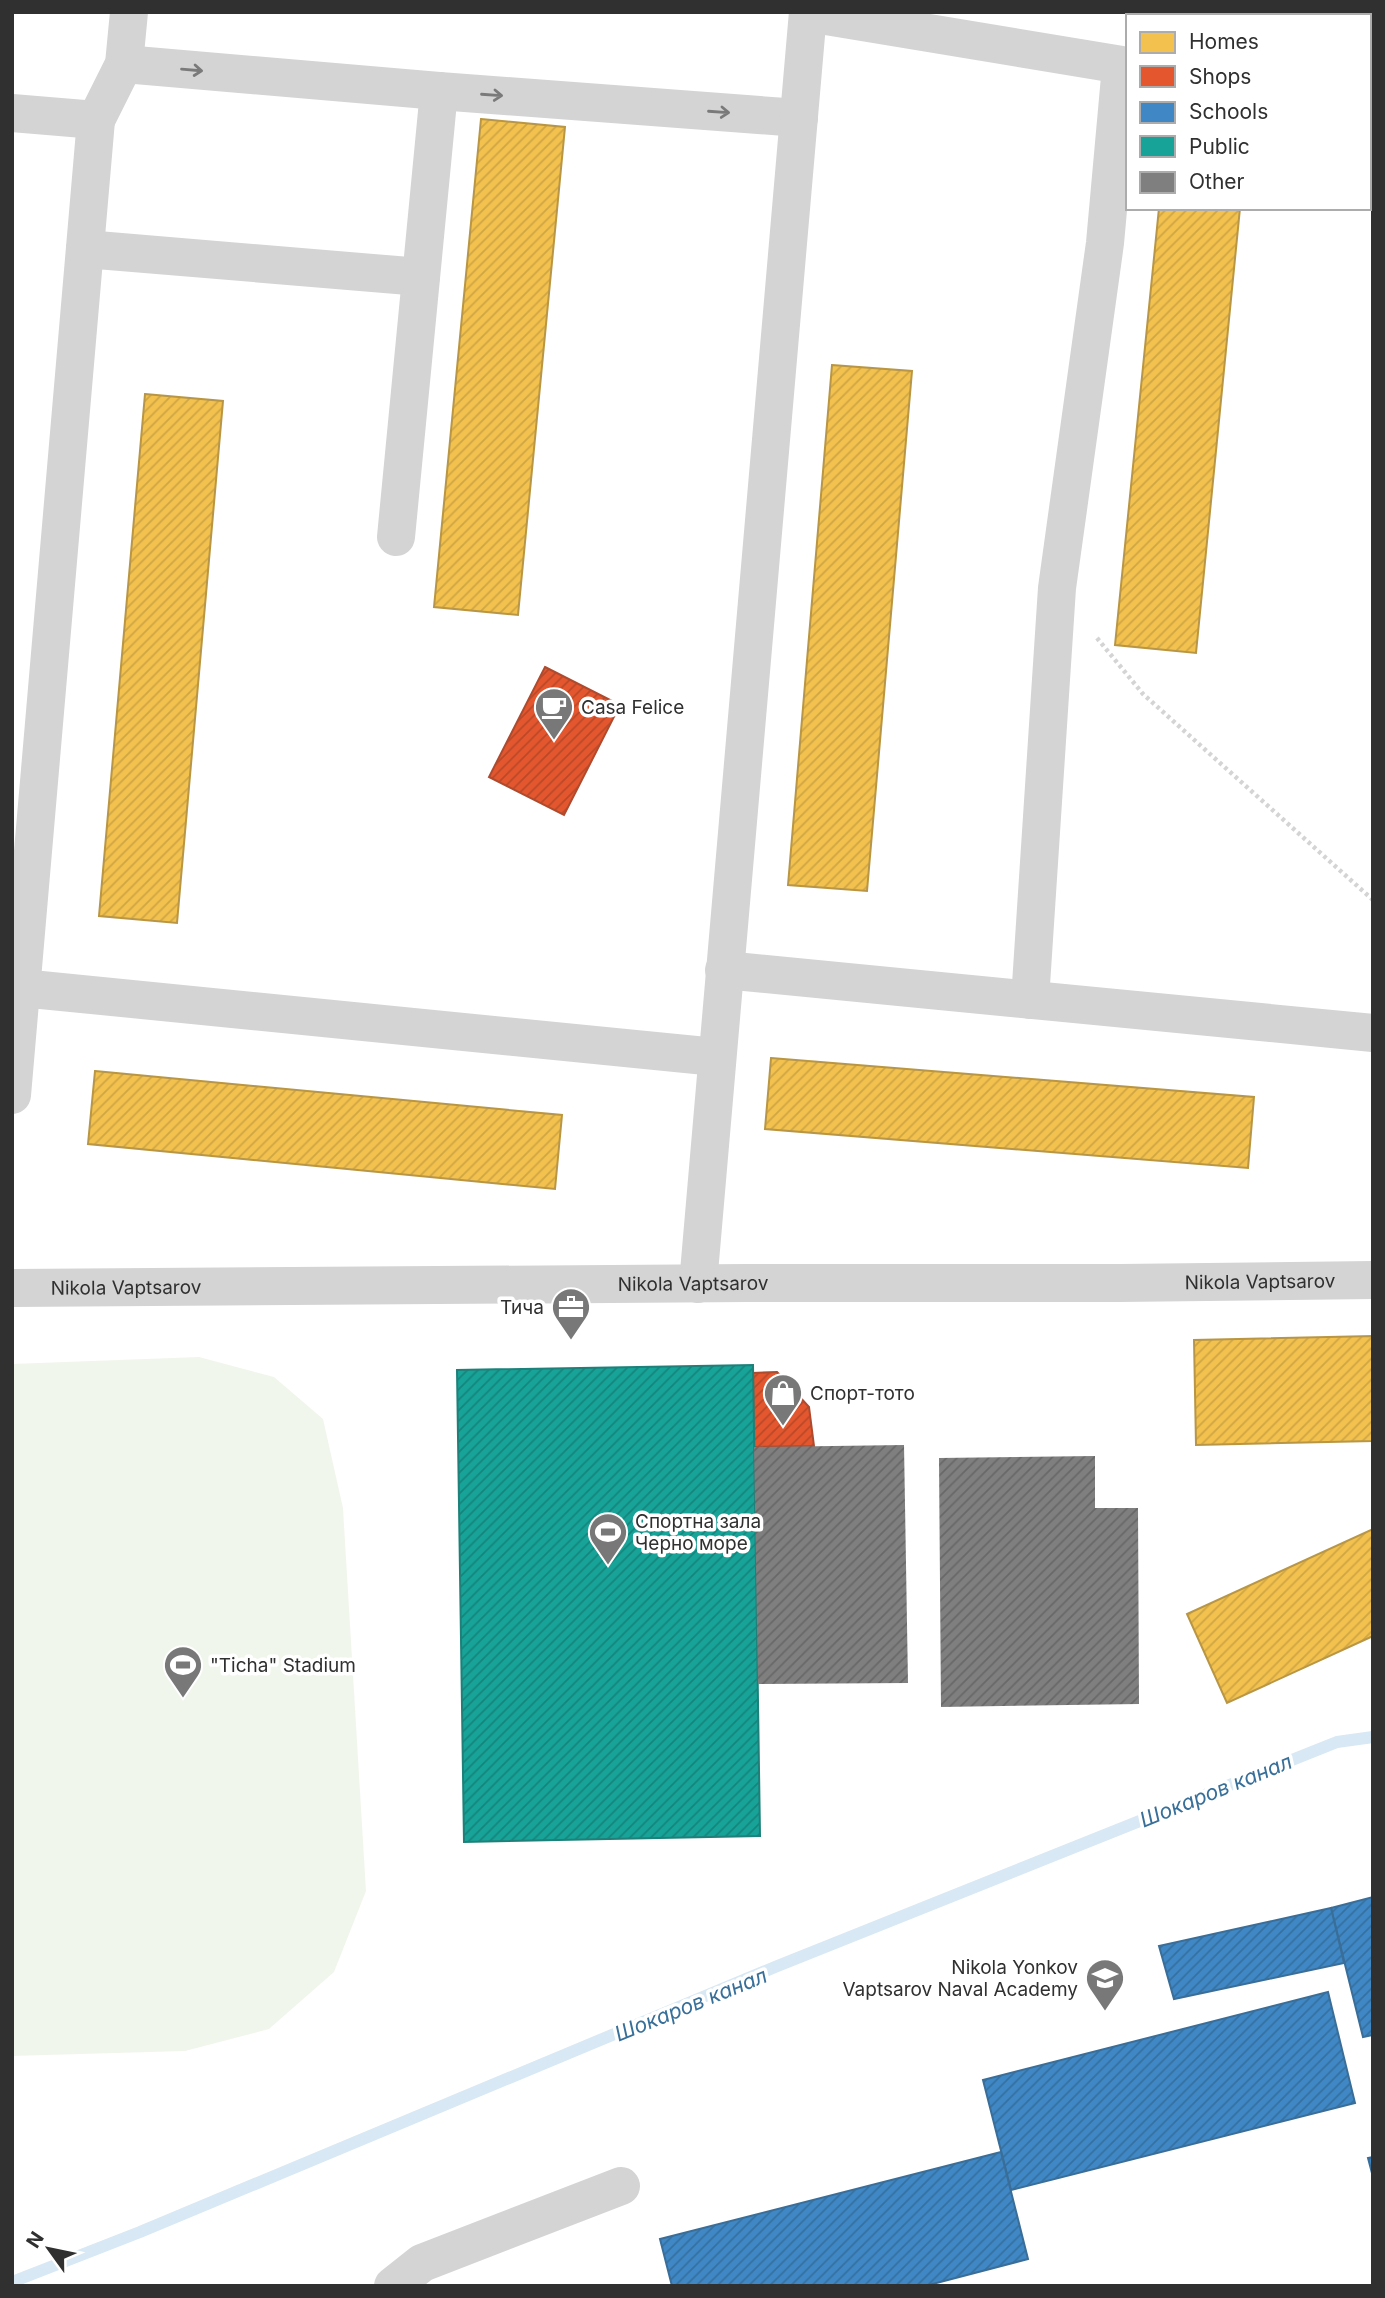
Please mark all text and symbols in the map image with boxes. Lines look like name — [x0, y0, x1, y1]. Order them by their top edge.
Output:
legend — [1126, 14, 1371, 210]
text: Homes — [1189, 29, 1259, 54]
one-way arrow — [180, 63, 203, 76]
text: Shops — [1189, 64, 1251, 89]
one-way arrow — [480, 89, 503, 102]
text: Schools — [1189, 99, 1268, 124]
one-way arrow — [707, 106, 730, 119]
text: Public — [1189, 134, 1250, 159]
text: Other — [1189, 169, 1245, 194]
cafe icon: Casa Felice — [533, 686, 575, 741]
place label: Casa Felice — [581, 696, 684, 719]
street label: Nikola Vaptsarov — [1184, 1269, 1336, 1294]
street label: Nikola Vaptsarov — [618, 1272, 769, 1296]
street label: Nikola Vaptsarov — [51, 1276, 202, 1300]
office icon: Тича — [550, 1286, 592, 1341]
place label: Тича — [500, 1296, 544, 1319]
shop icon: Спорт-тото — [762, 1372, 804, 1427]
place label: Спорт-тото — [810, 1382, 915, 1405]
place label: Спортна зала Черно море — [635, 1510, 761, 1555]
sports icon: Спортна зала Черно море — [587, 1511, 629, 1566]
sports icon: "Ticha" Stadium — [162, 1644, 204, 1699]
place label: "Ticha" Stadium — [210, 1654, 356, 1677]
water label: Шокаров канал — [1136, 1749, 1296, 1832]
place label: Nikola Yonkov Vaptsarov Naval Academy — [842, 1956, 1078, 2001]
school or university icon: Nikola Yonkov Vaptsarov Naval Academy — [1084, 1957, 1126, 2012]
water label: Шокаров канал — [611, 1963, 771, 2046]
north arrow — [14, 2214, 84, 2284]
text: N — [22, 2228, 49, 2252]

